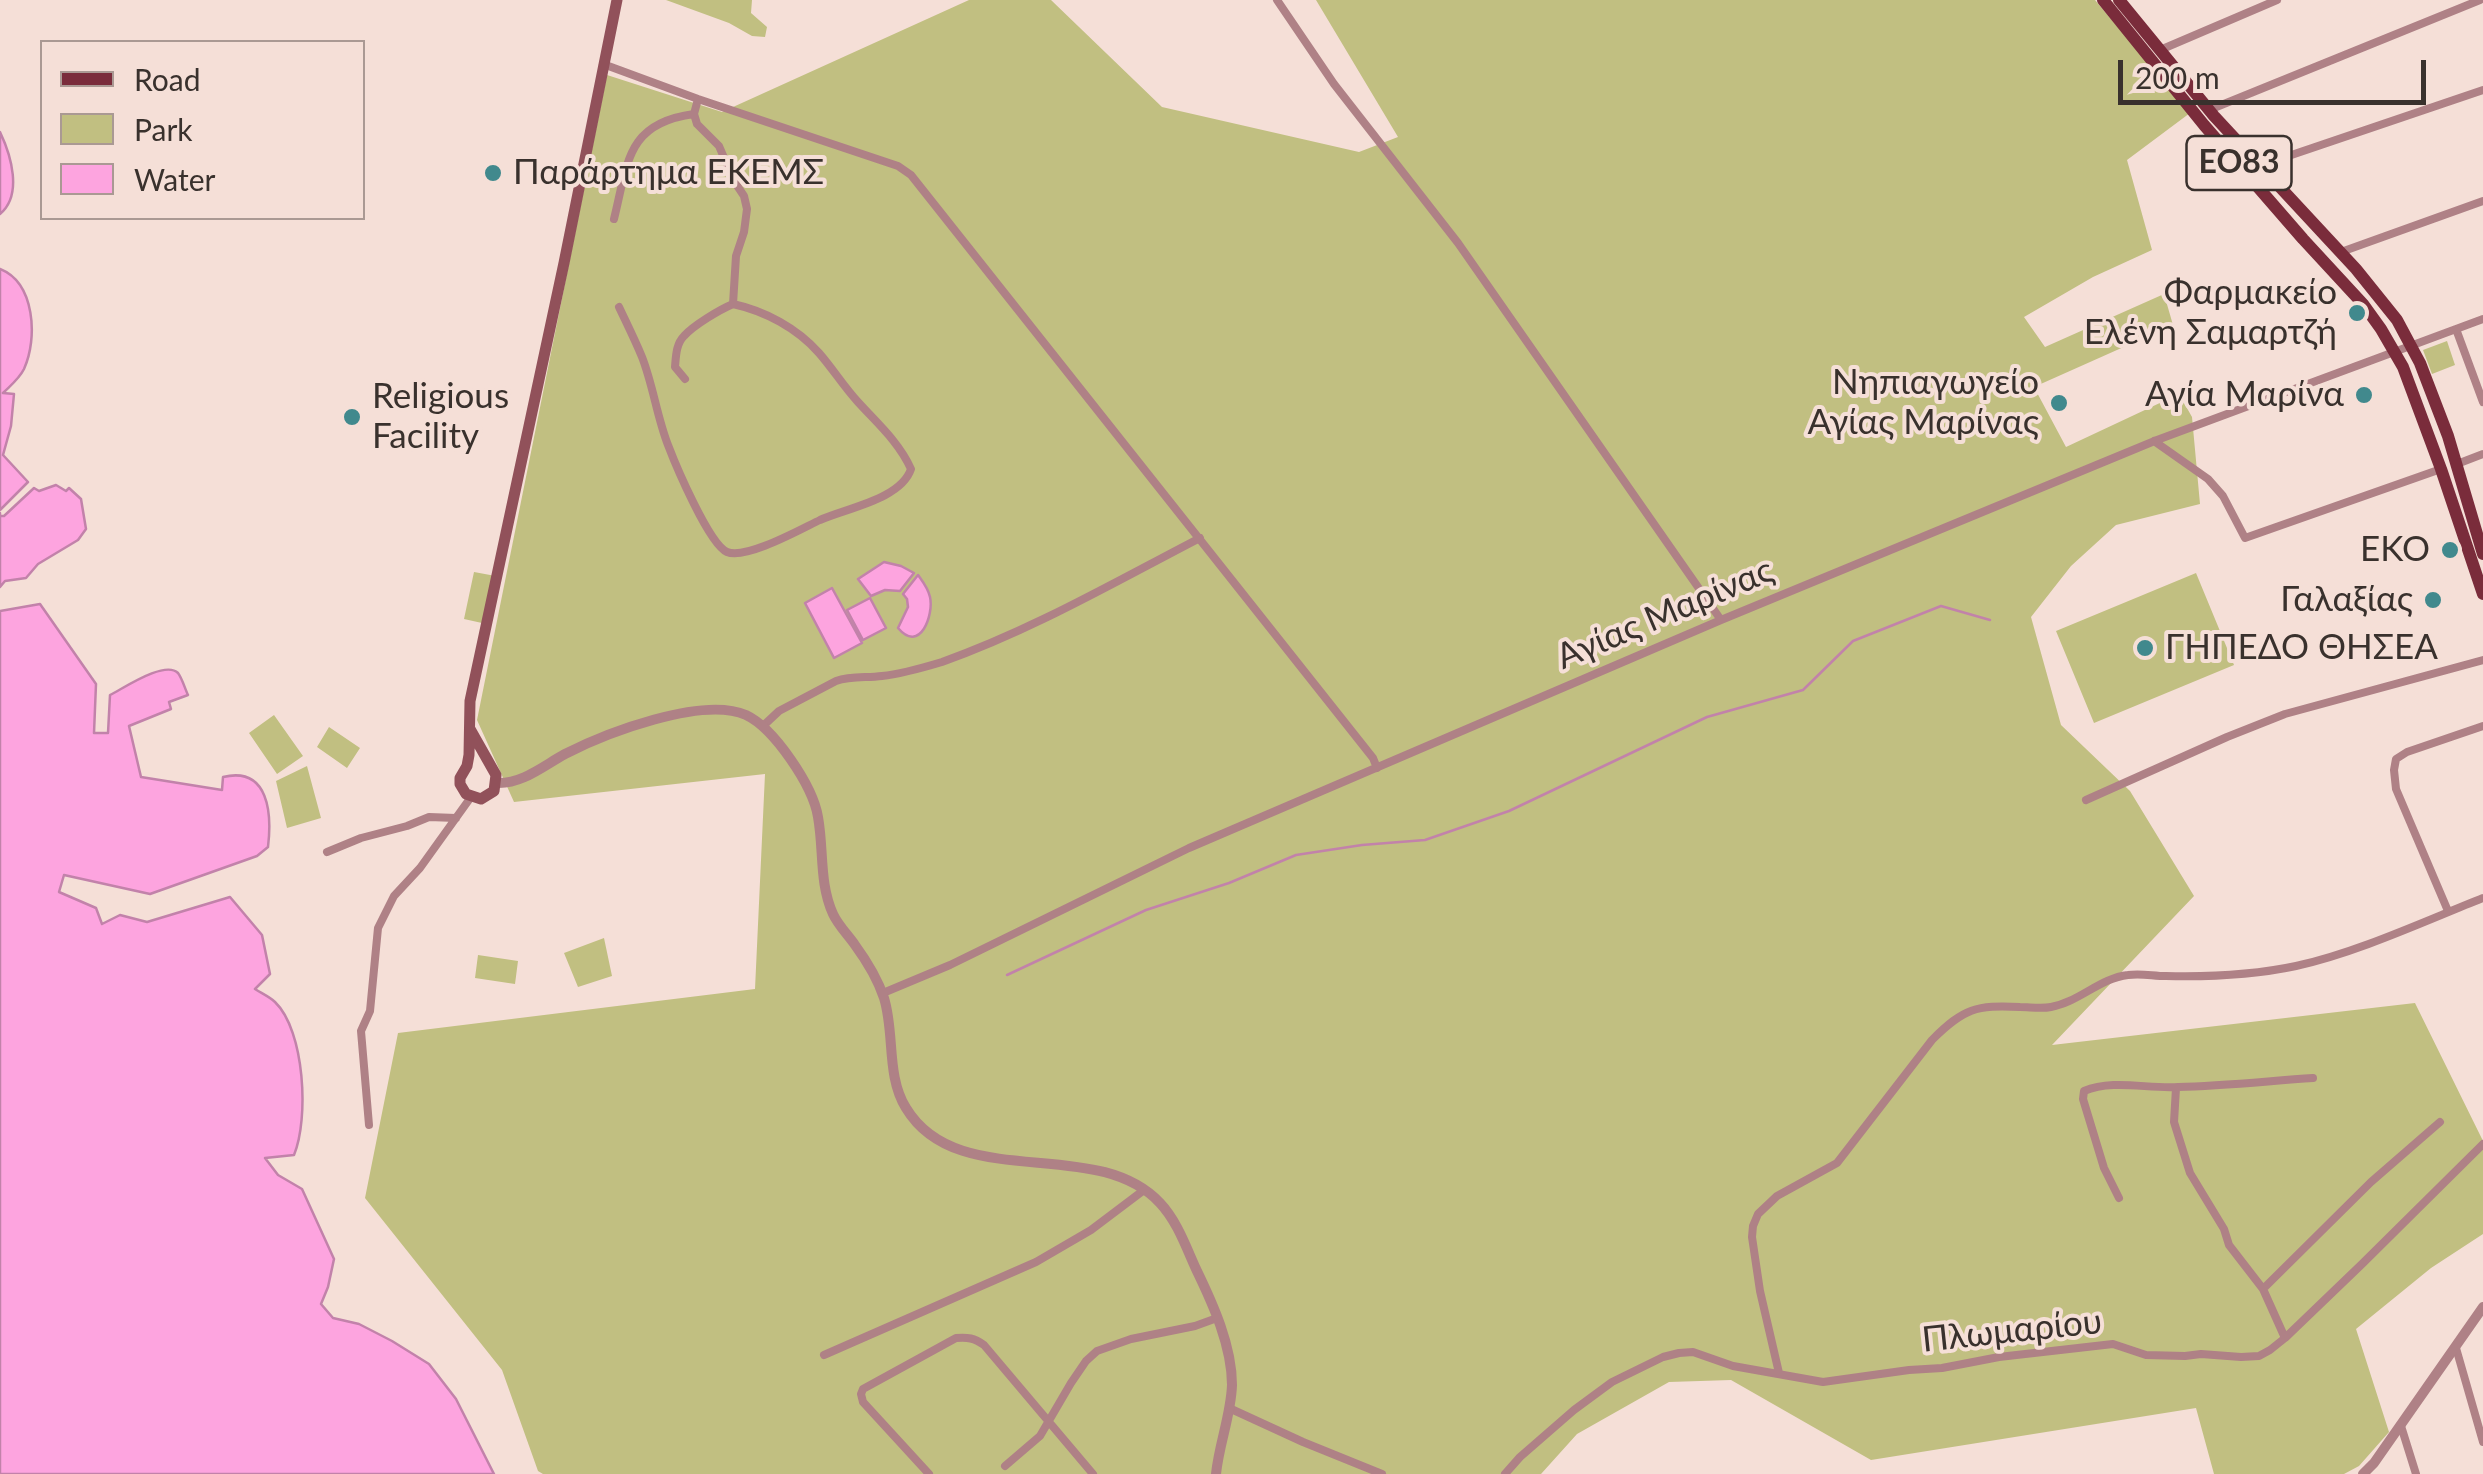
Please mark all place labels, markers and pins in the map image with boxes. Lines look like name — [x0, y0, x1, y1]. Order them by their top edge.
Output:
place label: Παράρτημα ΕΚΕΜΣ — [513, 152, 824, 194]
marker: Παράρτημα ΕΚΕΜΣ — [482, 162, 504, 184]
place label: Φαρμακείο Ελένη Σαμαρτζή — [2084, 272, 2337, 354]
marker: Φαρμακείο Ελένη Σαμαρτζή — [2346, 302, 2368, 324]
place label: Νηπιαγωγείο Αγίας Μαρίνας — [1808, 362, 2039, 444]
place label: Αγία Μαρίνα — [2145, 374, 2344, 416]
place label: Religious Facility — [372, 376, 509, 458]
marker: Αγία Μαρίνα — [2353, 384, 2375, 406]
marker: Νηπιαγωγείο Αγίας Μαρίνας — [2048, 392, 2070, 414]
marker: Religious Facility — [341, 406, 363, 428]
place label: EKO — [2360, 529, 2430, 571]
marker: EKO — [2439, 539, 2461, 561]
place label: Γαλαξίας — [2280, 579, 2413, 621]
marker: Γαλαξίας — [2422, 589, 2444, 611]
place label: ΓΗΠΕΔΟ ΘΗΣΕΑ — [2165, 627, 2438, 669]
marker: ΓΗΠΕΔΟ ΘΗΣΕΑ — [2134, 637, 2156, 659]

